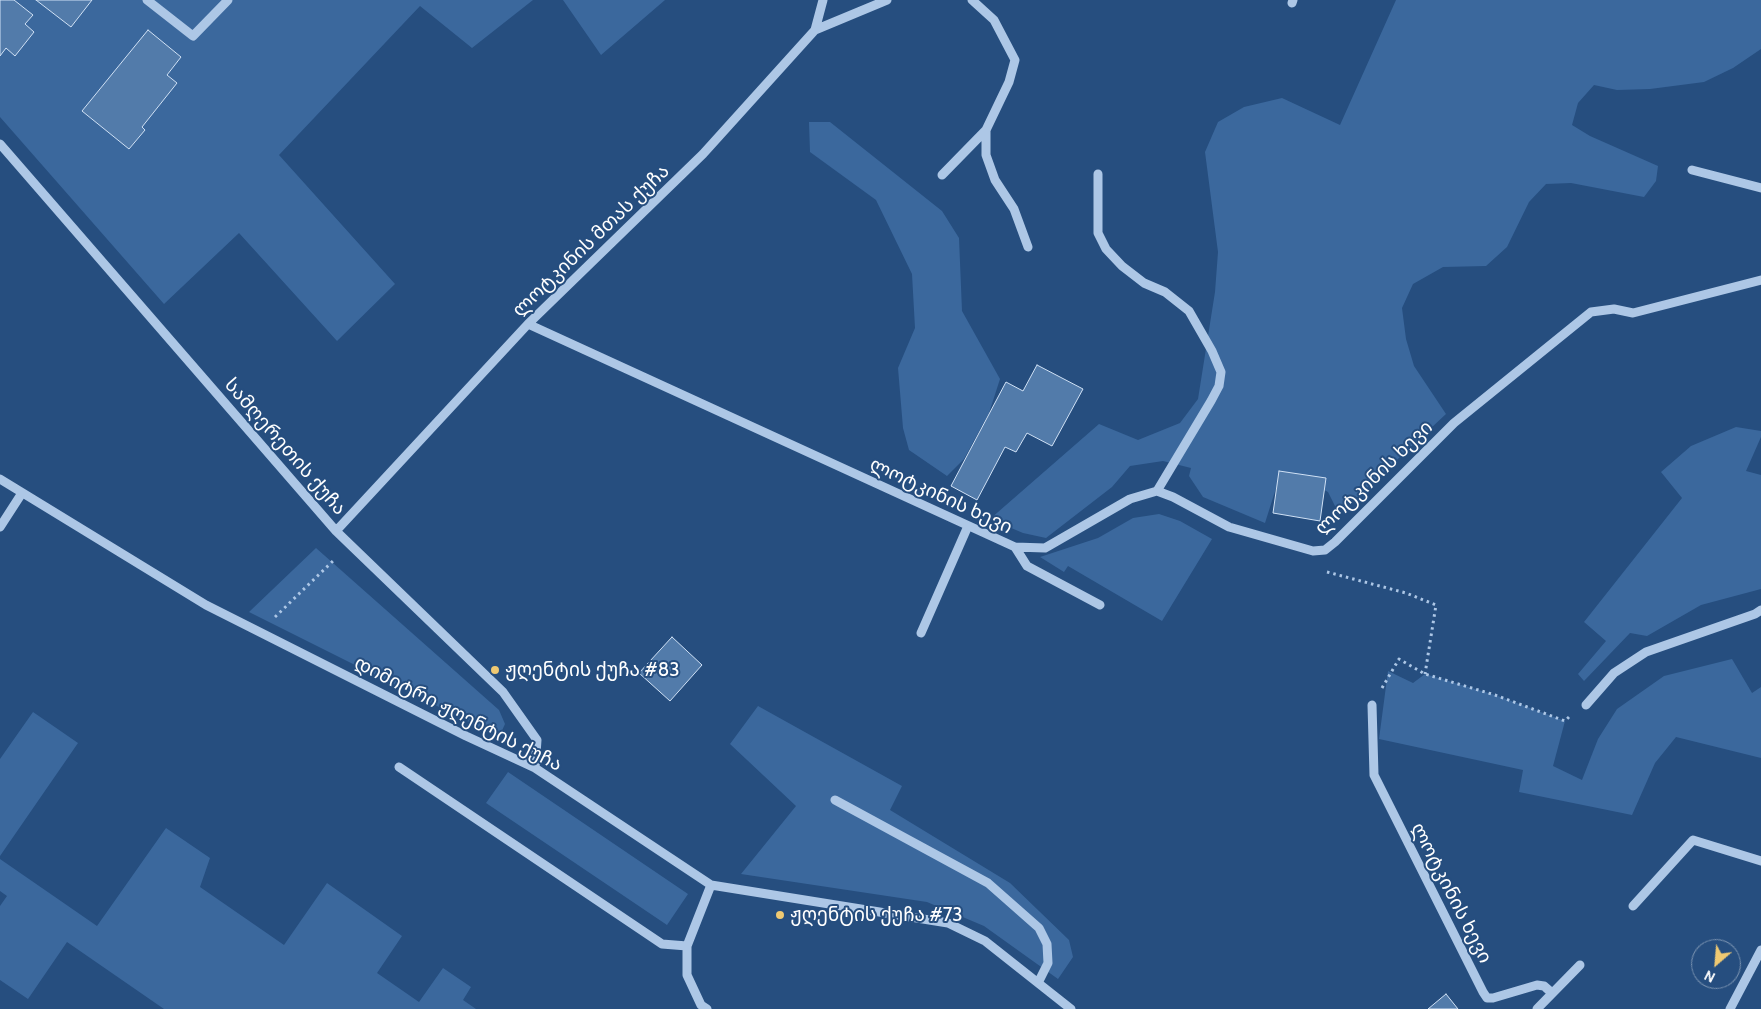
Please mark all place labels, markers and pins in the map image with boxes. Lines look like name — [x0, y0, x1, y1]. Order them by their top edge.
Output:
place label: ჟღენტის ქუჩა #83 — [505, 659, 679, 681]
marker: ჟღენტის ქუჩა #83 — [489, 664, 501, 676]
place label: ჟღენტის ქუჩა #73 — [790, 904, 962, 926]
marker: ჟღენტის ქუჩა #73 — [774, 909, 786, 921]

